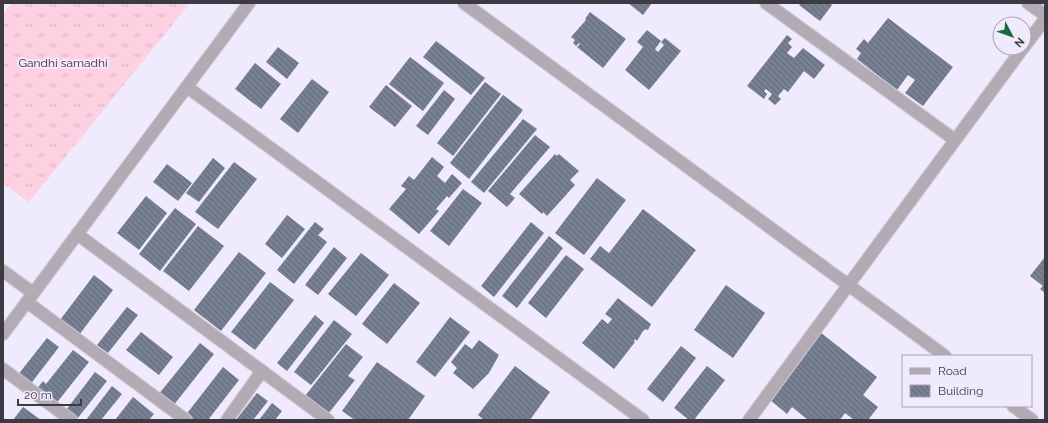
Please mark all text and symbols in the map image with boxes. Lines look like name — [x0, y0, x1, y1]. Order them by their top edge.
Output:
north arrow — [992, 16, 1032, 56]
text: N — [1012, 35, 1027, 50]
park label: Gandhi samadhi — [18, 56, 108, 70]
legend — [902, 355, 1032, 407]
text: Road — [938, 364, 967, 378]
scale bar — [18, 381, 81, 407]
text: Building — [938, 384, 984, 398]
text: 20 m — [24, 388, 52, 402]

